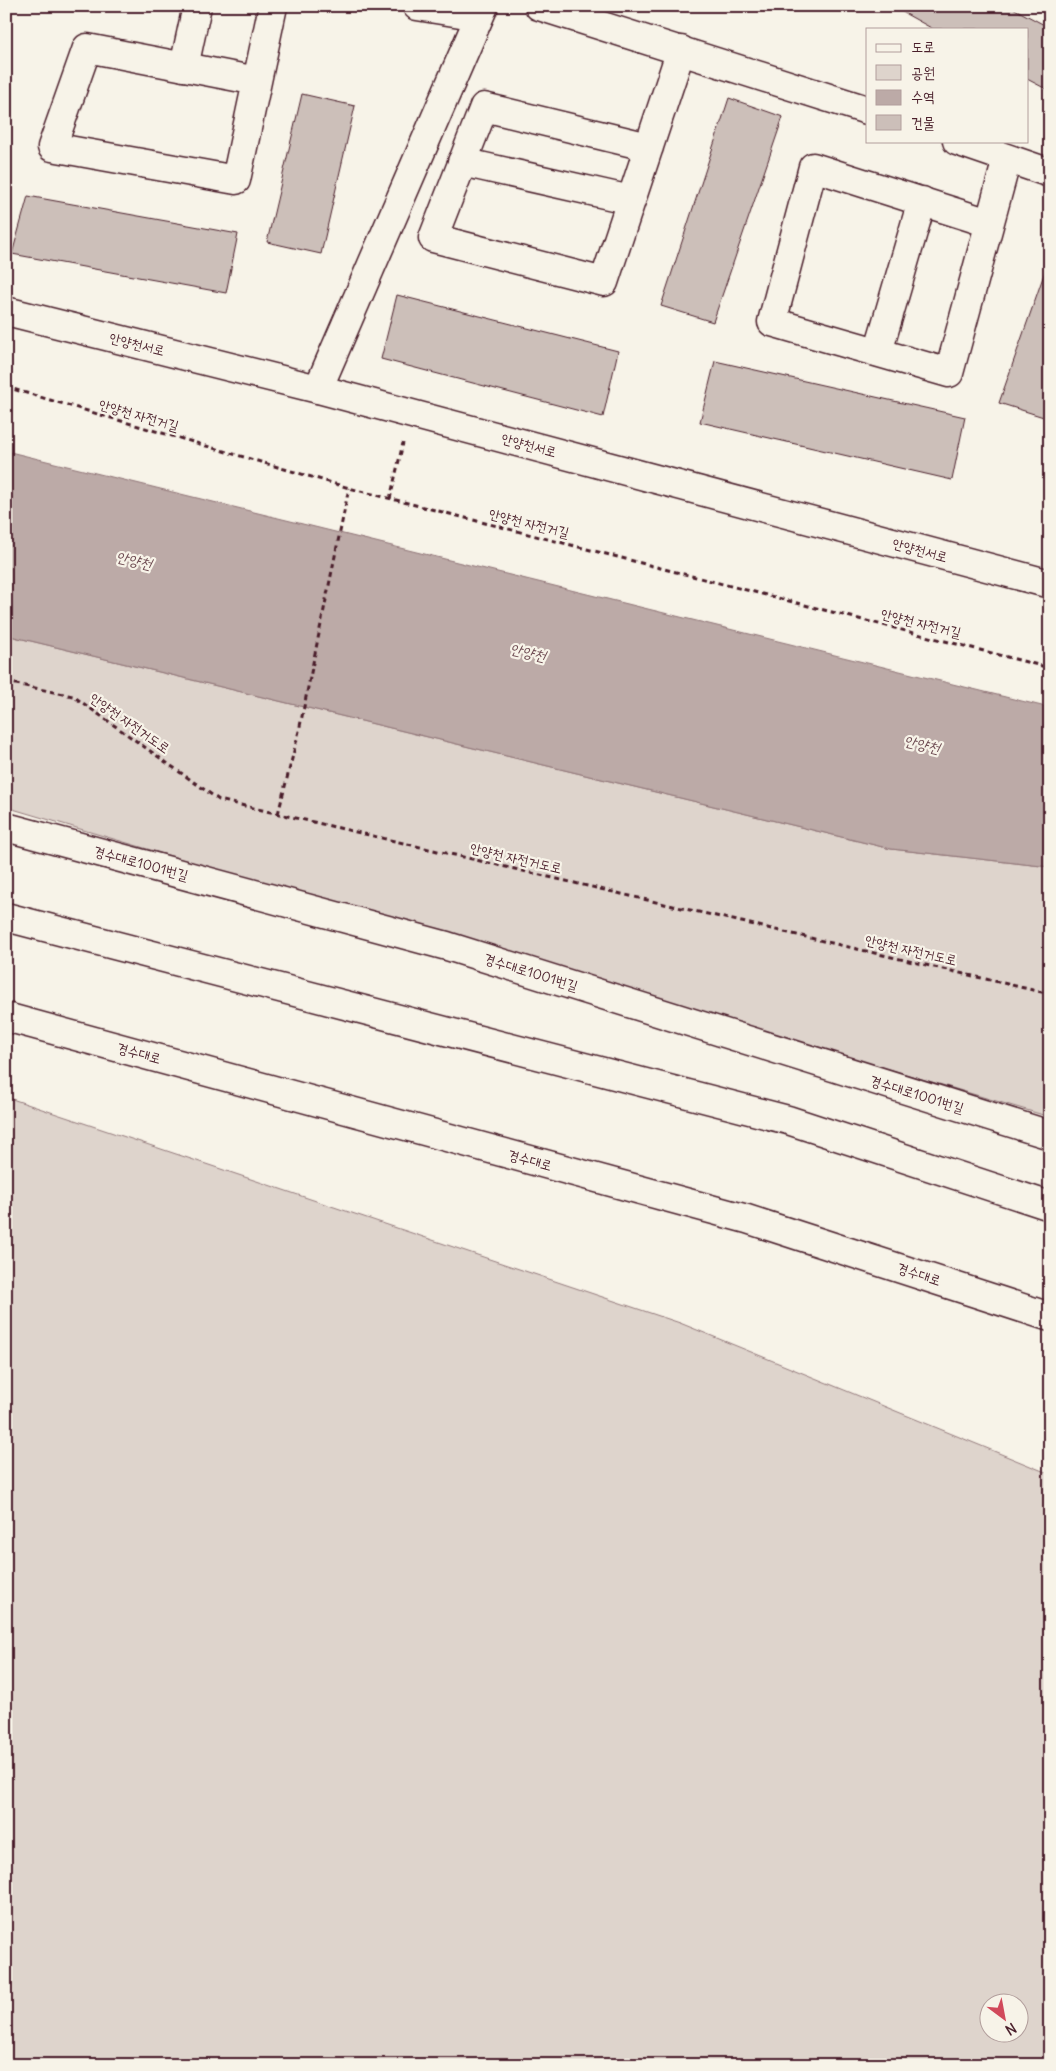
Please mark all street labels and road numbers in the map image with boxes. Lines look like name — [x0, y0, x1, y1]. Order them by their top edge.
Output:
street label: 안양천서로 — [107, 328, 167, 360]
street label: 안양천 자전거길 — [97, 395, 182, 435]
street label: 안양천서로 — [499, 429, 559, 461]
street label: 안양천 자전거길 — [487, 504, 572, 542]
street label: 안양천서로 — [890, 534, 950, 566]
street label: 안양천 자전거길 — [879, 604, 964, 642]
street label: 안양천 자전거도로 — [87, 689, 173, 757]
street label: 안양천 자전거도로 — [468, 839, 564, 877]
street label: 경수대로1001번길 — [92, 842, 191, 884]
street label: 안양천 자전거도로 — [863, 931, 959, 969]
street label: 경수대로1001번길 — [482, 949, 581, 995]
street label: 경수대로 — [115, 1038, 163, 1068]
street label: 경수대로1001번길 — [868, 1071, 967, 1117]
street label: 경수대로 — [506, 1145, 554, 1175]
street label: 경수대로 — [895, 1258, 943, 1290]

